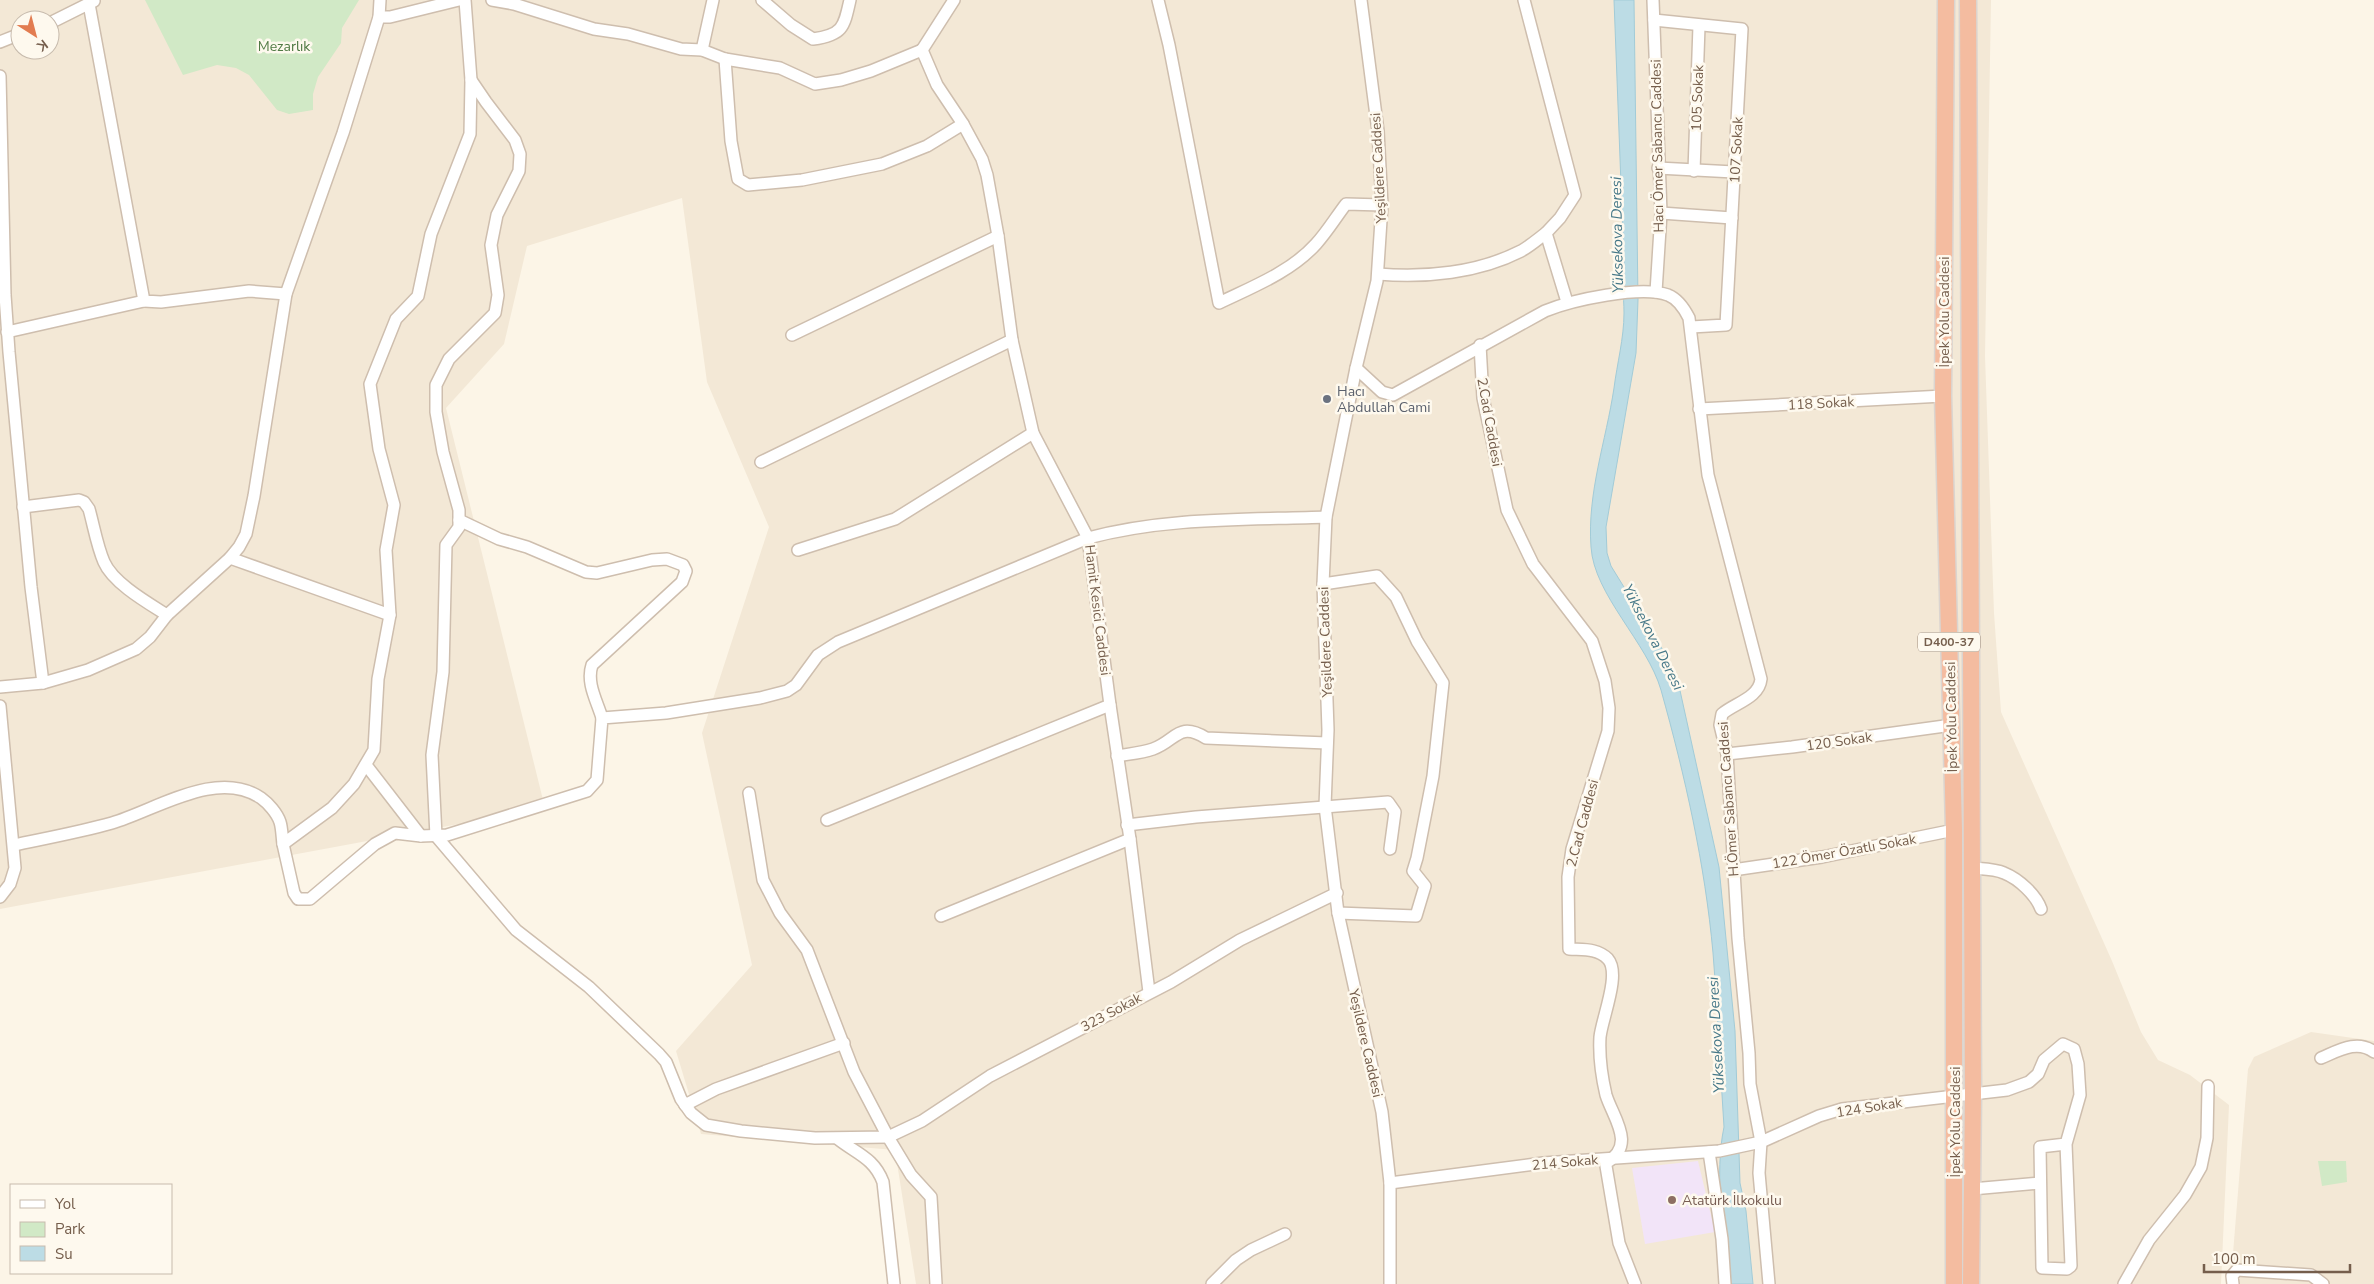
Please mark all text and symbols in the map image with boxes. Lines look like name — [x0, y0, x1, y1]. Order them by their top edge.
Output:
north arrow — [10, 10, 60, 60]
text: K — [32, 35, 52, 56]
park label: Mezarlık — [258, 37, 311, 56]
street label: Hacı Ömer Sabancı Caddesi — [1646, 59, 1669, 233]
street label: 105 Sokak — [1687, 63, 1708, 132]
street label: Yeşildere Caddesi — [1366, 112, 1391, 225]
street label: 107 Sokak — [1725, 115, 1748, 184]
water label: Yüksekova Deresi — [1606, 176, 1628, 294]
street label: İpek Yolu Caddesi — [1935, 257, 1954, 367]
street label: 2.Cad Caddesi — [1472, 376, 1507, 468]
place label: Hacı Abdullah Cami — [1337, 382, 1431, 417]
street label: 118 Sokak — [1787, 392, 1856, 415]
marker: Hacı Abdullah Cami — [1321, 393, 1333, 405]
street label: Hamit Kesici Caddesi — [1080, 544, 1115, 676]
water label: Yüksekova Deresi — [1618, 580, 1689, 694]
street label: Yeşildere Caddesi — [1314, 586, 1337, 699]
road number: D400-37 — [1918, 632, 1980, 652]
street label: İpek Yolu Caddesi — [1941, 661, 1962, 773]
street label: H.Ömer Sabancı Caddesi — [1714, 721, 1743, 877]
street label: 120 Sokak — [1805, 727, 1874, 756]
street label: 2.Cad Caddesi — [1562, 777, 1603, 869]
street label: 122 Ömer Özatlı Sokak — [1771, 829, 1918, 874]
water label: Yüksekova Deresi — [1703, 976, 1729, 1094]
street label: Yeşildere Caddesi — [1344, 986, 1387, 1099]
street label: 323 Sokak — [1077, 988, 1146, 1036]
street label: İpek Yolu Caddesi — [1946, 1067, 1965, 1177]
street label: 124 Sokak — [1835, 1093, 1904, 1122]
street label: 214 Sokak — [1531, 1150, 1600, 1175]
legend — [10, 1184, 172, 1274]
place label: Atatürk İlkokulu — [1682, 1191, 1782, 1210]
text: Yol — [54, 1194, 76, 1214]
marker: Atatürk İlkokulu — [1666, 1194, 1678, 1206]
text: Park — [55, 1219, 85, 1239]
scale bar — [2204, 1242, 2350, 1274]
text: Su — [55, 1244, 73, 1264]
text: 100 m — [2212, 1249, 2256, 1269]

